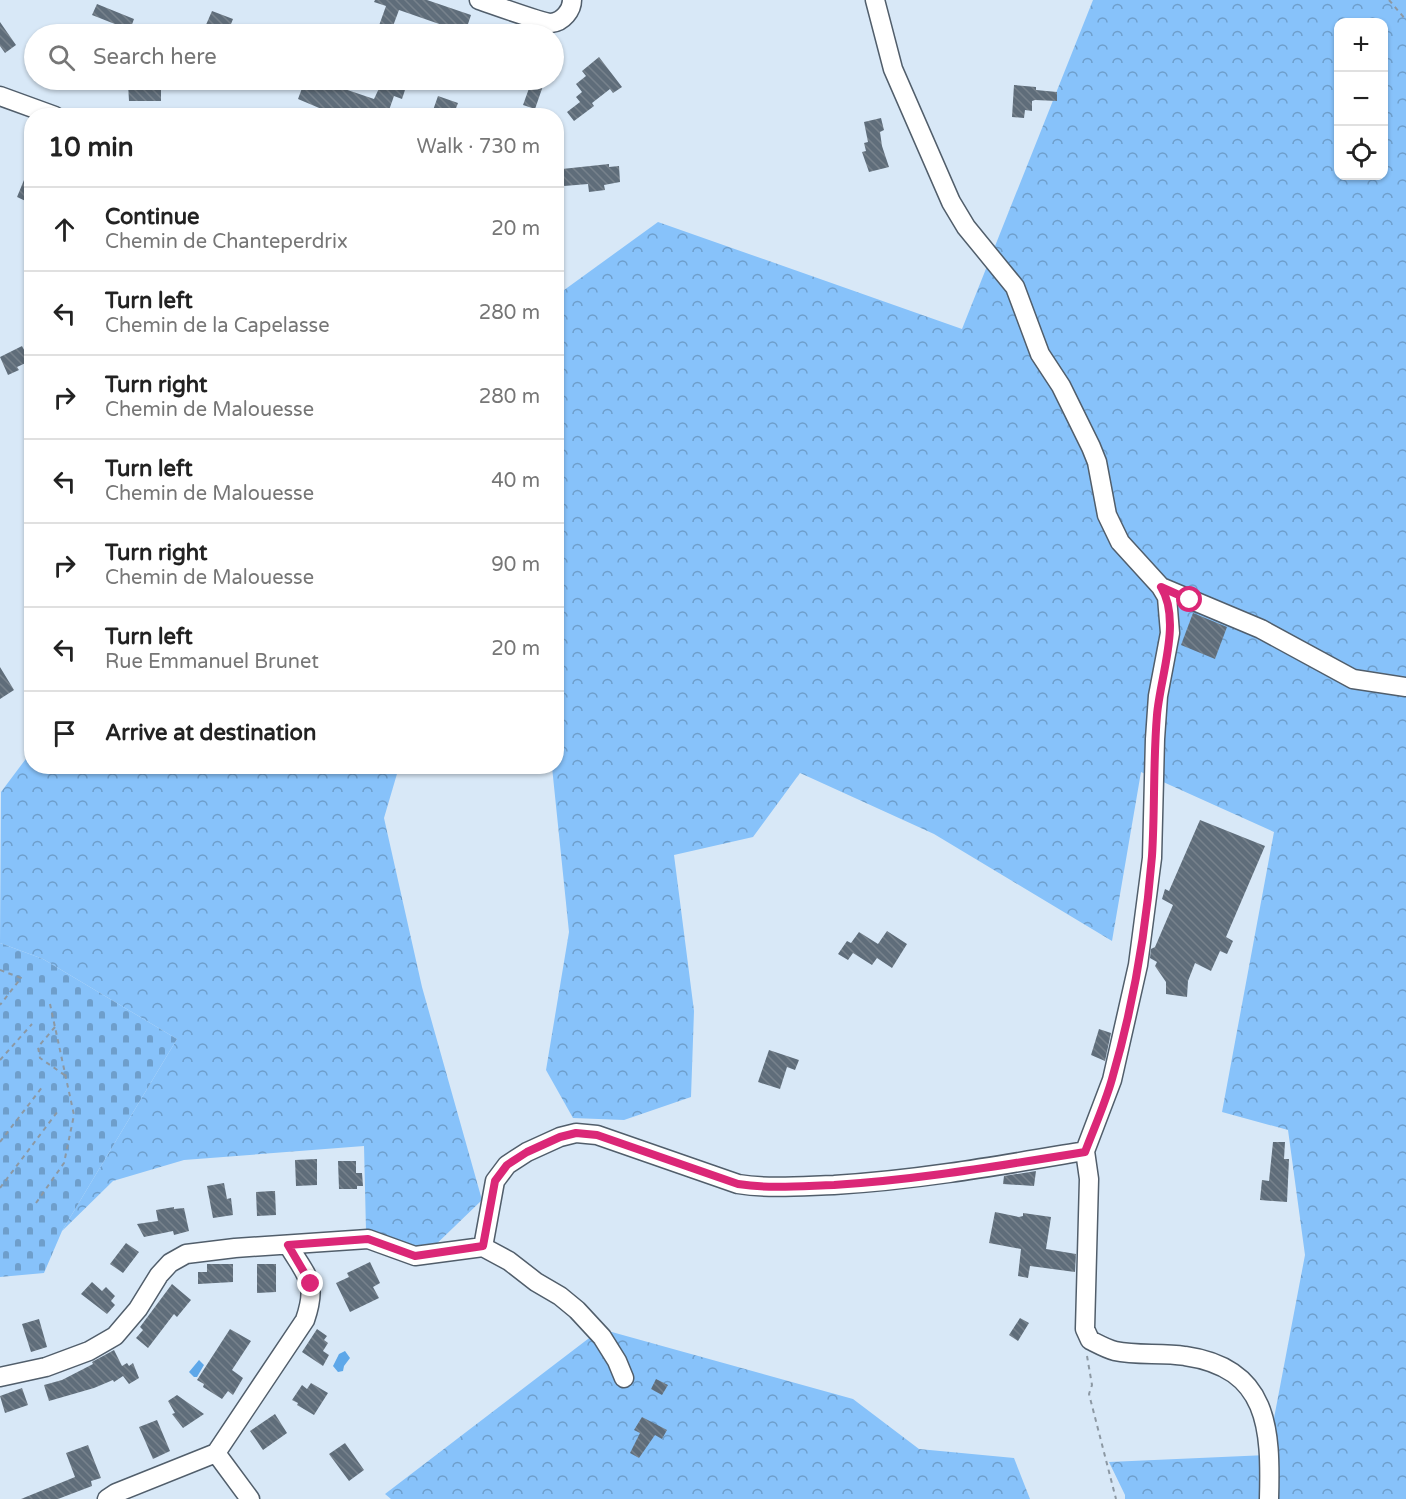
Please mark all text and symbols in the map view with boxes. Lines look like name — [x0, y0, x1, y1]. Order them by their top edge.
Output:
map controls — [1334, 18, 1388, 180]
button: + — [1334, 18, 1388, 72]
search box — [24, 24, 564, 90]
icon: search — [45, 41, 78, 74]
text: Search here — [93, 44, 217, 70]
button: − — [1334, 72, 1388, 126]
button: locate — [1334, 126, 1388, 180]
text: 10 min — [48, 132, 134, 163]
text: Walk · 730 m — [417, 135, 540, 159]
text: Continue — [105, 204, 200, 230]
icon: ahead — [48, 213, 81, 246]
text: 20 m — [491, 217, 540, 241]
text: Chemin de Chanteperdrix — [105, 230, 348, 254]
text: Turn left — [105, 288, 193, 314]
icon: left — [48, 297, 81, 330]
text: 280 m — [479, 301, 540, 325]
text: Chemin de la Capelasse — [105, 314, 330, 338]
text: Turn right — [105, 372, 207, 398]
icon: right — [48, 381, 81, 414]
text: 280 m — [479, 385, 540, 409]
text: Chemin de Malouesse — [105, 398, 314, 422]
text: Turn left — [105, 456, 193, 482]
icon: left — [48, 465, 81, 498]
text: 40 m — [491, 469, 540, 493]
text: Chemin de Malouesse — [105, 482, 314, 506]
text: Turn right — [105, 540, 207, 566]
icon: right — [48, 549, 81, 582]
text: 90 m — [491, 553, 540, 577]
text: Chemin de Malouesse — [105, 566, 314, 590]
route start — [1176, 586, 1202, 612]
text: Turn left — [105, 624, 193, 650]
icon: left — [48, 633, 81, 666]
text: 20 m — [491, 637, 540, 661]
text: Rue Emmanuel Brunet — [105, 650, 319, 674]
icon: arrive — [48, 717, 81, 750]
text: Arrive at destination — [105, 720, 316, 746]
route end — [297, 1270, 323, 1296]

